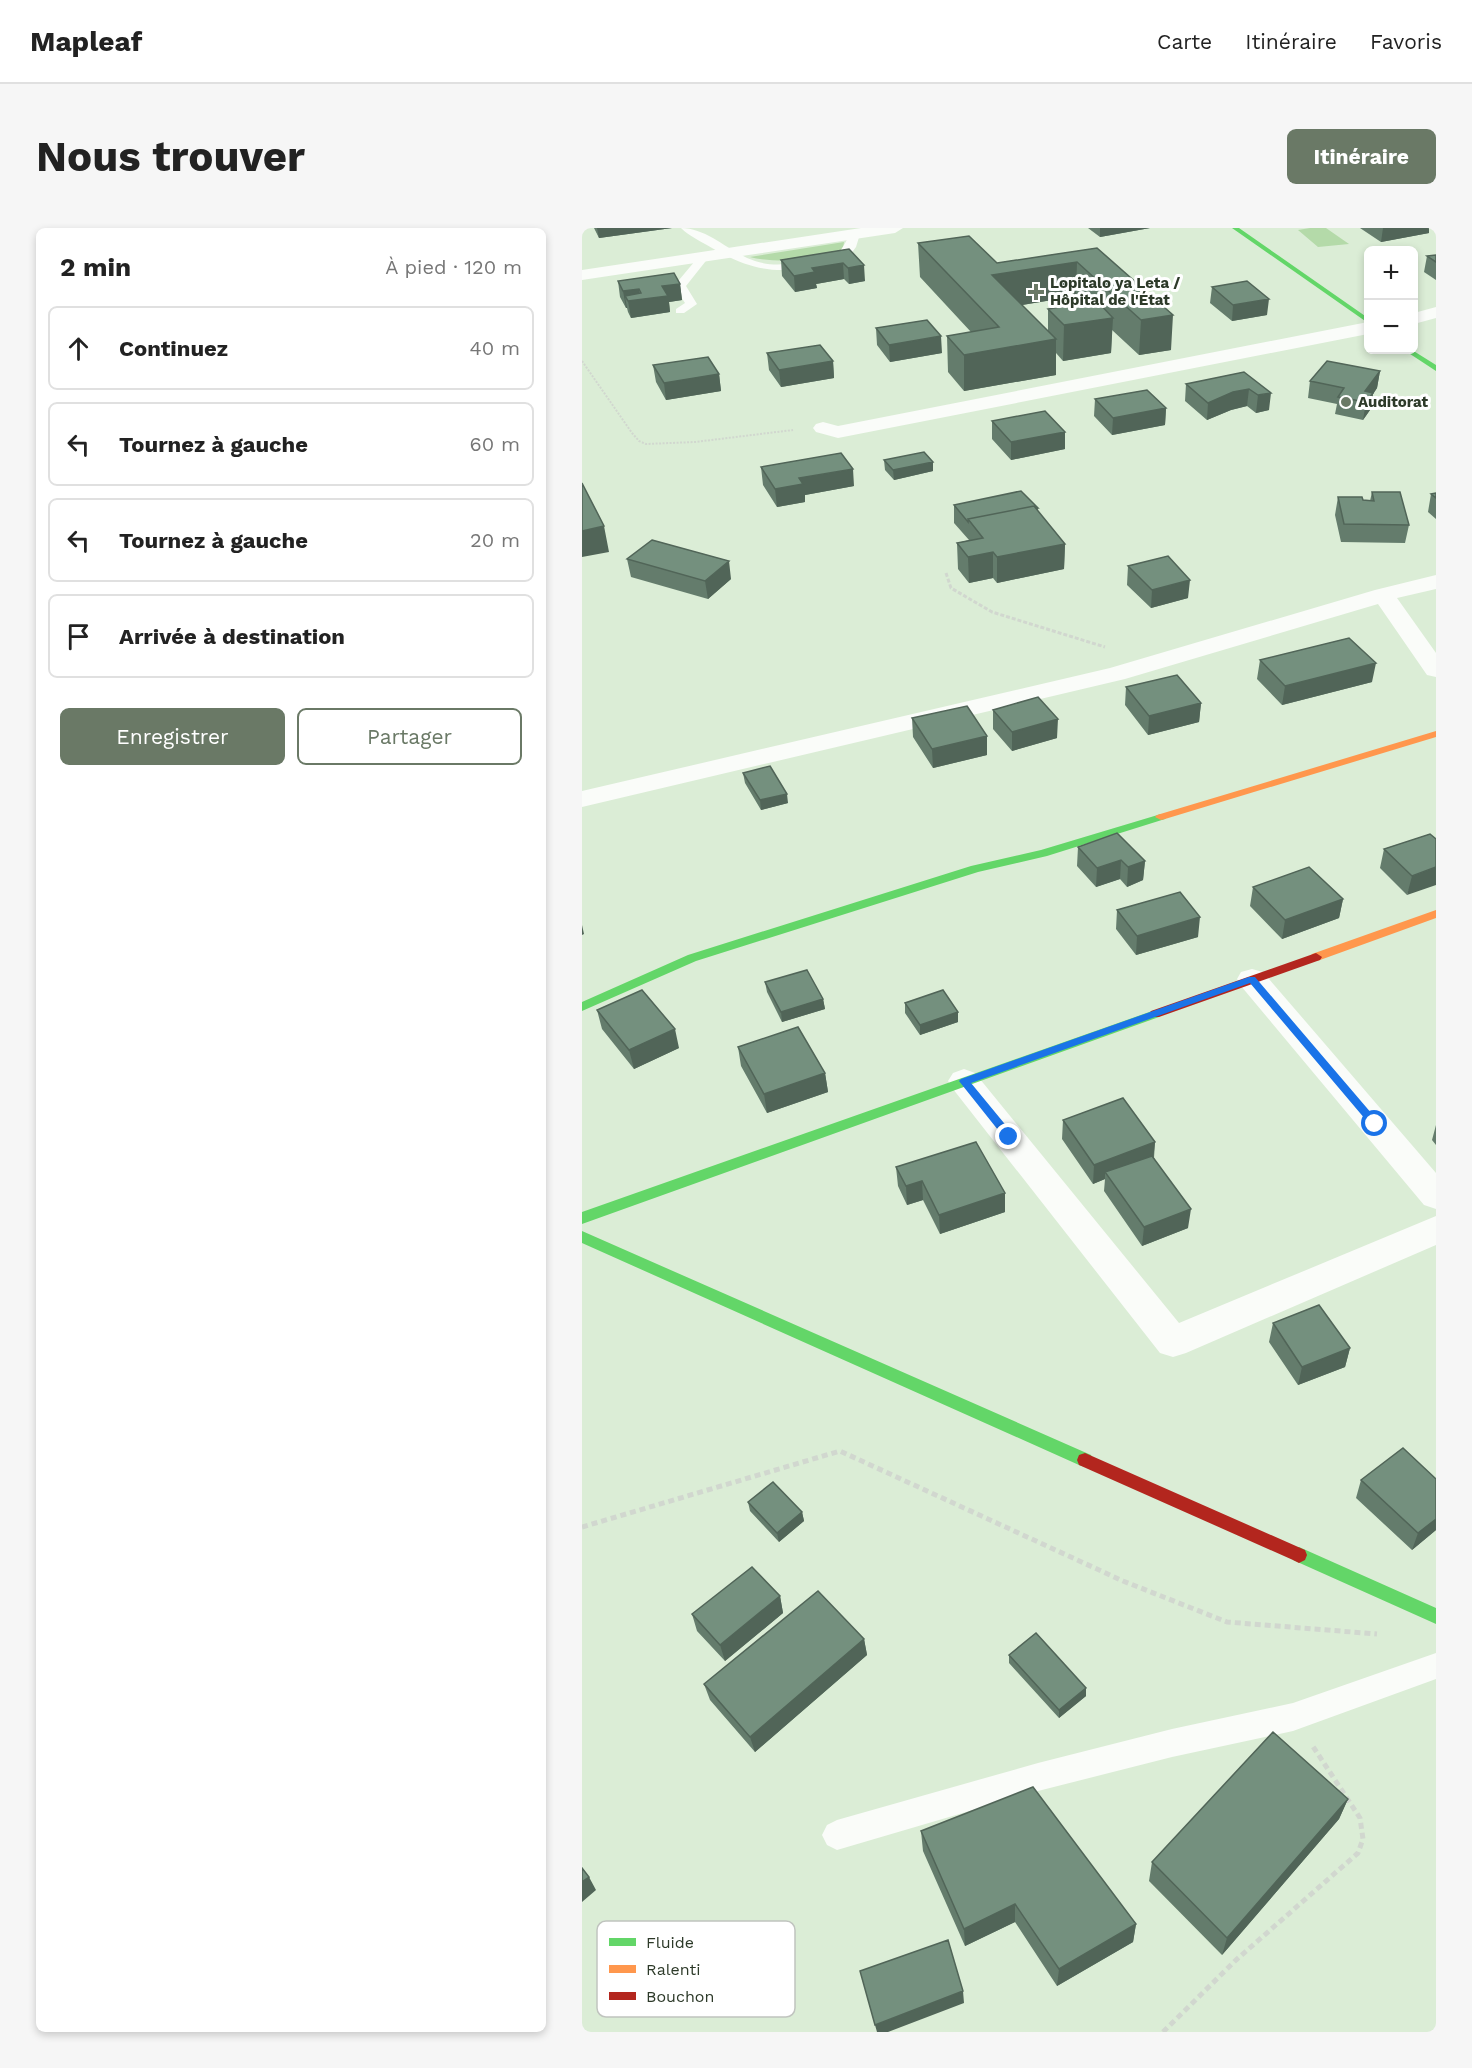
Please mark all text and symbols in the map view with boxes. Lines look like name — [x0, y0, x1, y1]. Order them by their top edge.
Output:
text: Mapleaf — [30, 25, 142, 58]
text: Carte — [1157, 29, 1212, 54]
text: Itinéraire — [1245, 29, 1337, 54]
text: Favoris — [1370, 29, 1442, 54]
button: Itinéraire — [1287, 129, 1436, 184]
text: Nous trouver — [36, 132, 305, 181]
map controls — [1364, 246, 1418, 354]
button: + — [1364, 246, 1418, 300]
text: 2 min — [60, 252, 131, 282]
text: À pied · 120 m — [385, 255, 522, 279]
place label: Lopitalo ya Leta / Hôpital de l'État — [1050, 274, 1180, 309]
marker: Lopitalo ya Leta / Hôpital de l'État — [1027, 283, 1045, 301]
button: − — [1364, 300, 1418, 354]
icon: ahead — [62, 332, 95, 365]
text: Continuez — [119, 336, 228, 361]
text: 40 m — [469, 336, 520, 360]
place label: Auditorat — [1358, 393, 1428, 411]
marker: Auditorat — [1339, 395, 1353, 409]
icon: left — [62, 428, 95, 461]
text: Tournez à gauche — [119, 432, 308, 457]
text: 60 m — [470, 432, 520, 456]
icon: left — [62, 524, 95, 557]
text: Tournez à gauche — [119, 528, 308, 553]
text: 20 m — [470, 528, 520, 552]
icon: arrive — [62, 620, 95, 653]
text: Arrivée à destination — [119, 624, 345, 649]
button: Enregistrer — [60, 708, 285, 765]
button: Partager — [297, 708, 522, 765]
route start — [1361, 1110, 1387, 1136]
route end — [995, 1123, 1021, 1149]
legend — [597, 1921, 795, 2017]
text: Fluide — [646, 1933, 694, 1952]
text: Ralenti — [646, 1960, 701, 1979]
text: Bouchon — [646, 1987, 714, 2006]

